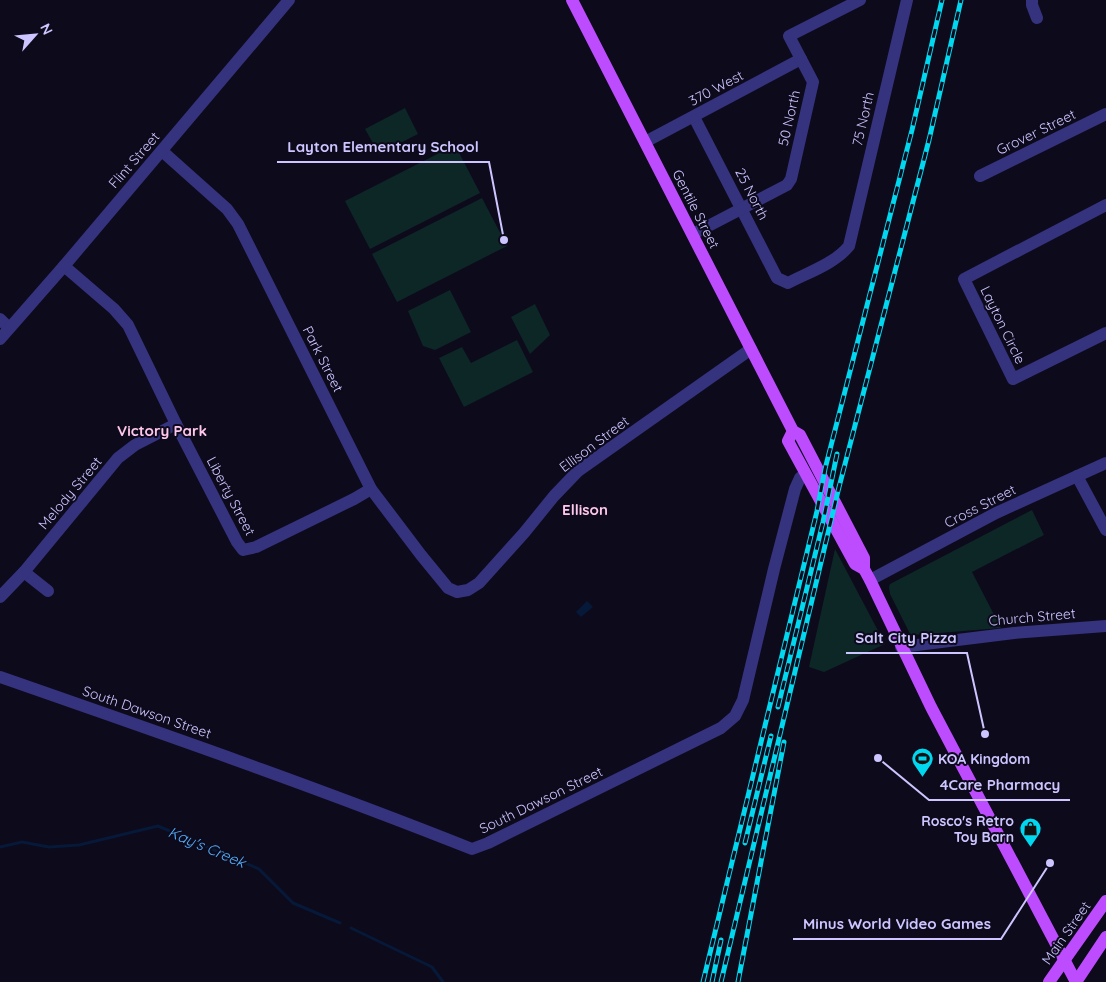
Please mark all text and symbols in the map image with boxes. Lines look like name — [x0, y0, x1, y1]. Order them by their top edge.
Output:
north arrow — [10, 10, 60, 60]
text: N — [36, 20, 57, 38]
street label: 370 West — [686, 66, 747, 110]
street label: 50 North — [774, 88, 804, 148]
street label: 75 North — [848, 90, 878, 148]
street label: Grover Street — [993, 105, 1079, 159]
street label: Flint Street — [105, 128, 164, 192]
callout: Layton Elementary School — [277, 132, 489, 162]
text: Layton Elementary School — [287, 137, 479, 156]
street label: 25 North — [731, 165, 773, 223]
street label: Gentile Street — [668, 166, 724, 252]
street label: Layton Circle — [976, 283, 1030, 367]
street label: Park Street — [299, 323, 347, 395]
street label: Ellison Street — [556, 412, 633, 476]
district label: Victory Park — [117, 421, 207, 440]
street label: Melody Street — [34, 453, 106, 533]
street label: Liberty Street — [203, 453, 259, 539]
street label: Cross Street — [941, 480, 1019, 532]
district label: Ellison — [562, 500, 608, 519]
street label: Church Street — [988, 604, 1077, 630]
callout: Salt City Pizza — [846, 623, 967, 653]
text: Salt City Pizza — [855, 628, 957, 647]
street label: South Dawson Street — [80, 682, 214, 743]
sports icon: KOA Kingdom — [910, 747, 934, 778]
place label: KOA Kingdom — [938, 750, 1030, 768]
street label: South Dawson Street — [476, 762, 606, 838]
callout: 4Care Pharmacy — [929, 770, 1070, 800]
text: 4Care Pharmacy — [940, 775, 1060, 794]
place label: Rosco's Retro Toy Barn — [921, 812, 1014, 846]
shop icon: Rosco's Retro Toy Barn — [1018, 817, 1042, 848]
water label: Kay's Creek — [166, 822, 250, 873]
street label: Main Street — [1038, 898, 1095, 968]
callout: Minus World Video Games — [793, 909, 1001, 939]
text: Minus World Video Games — [803, 914, 991, 933]

